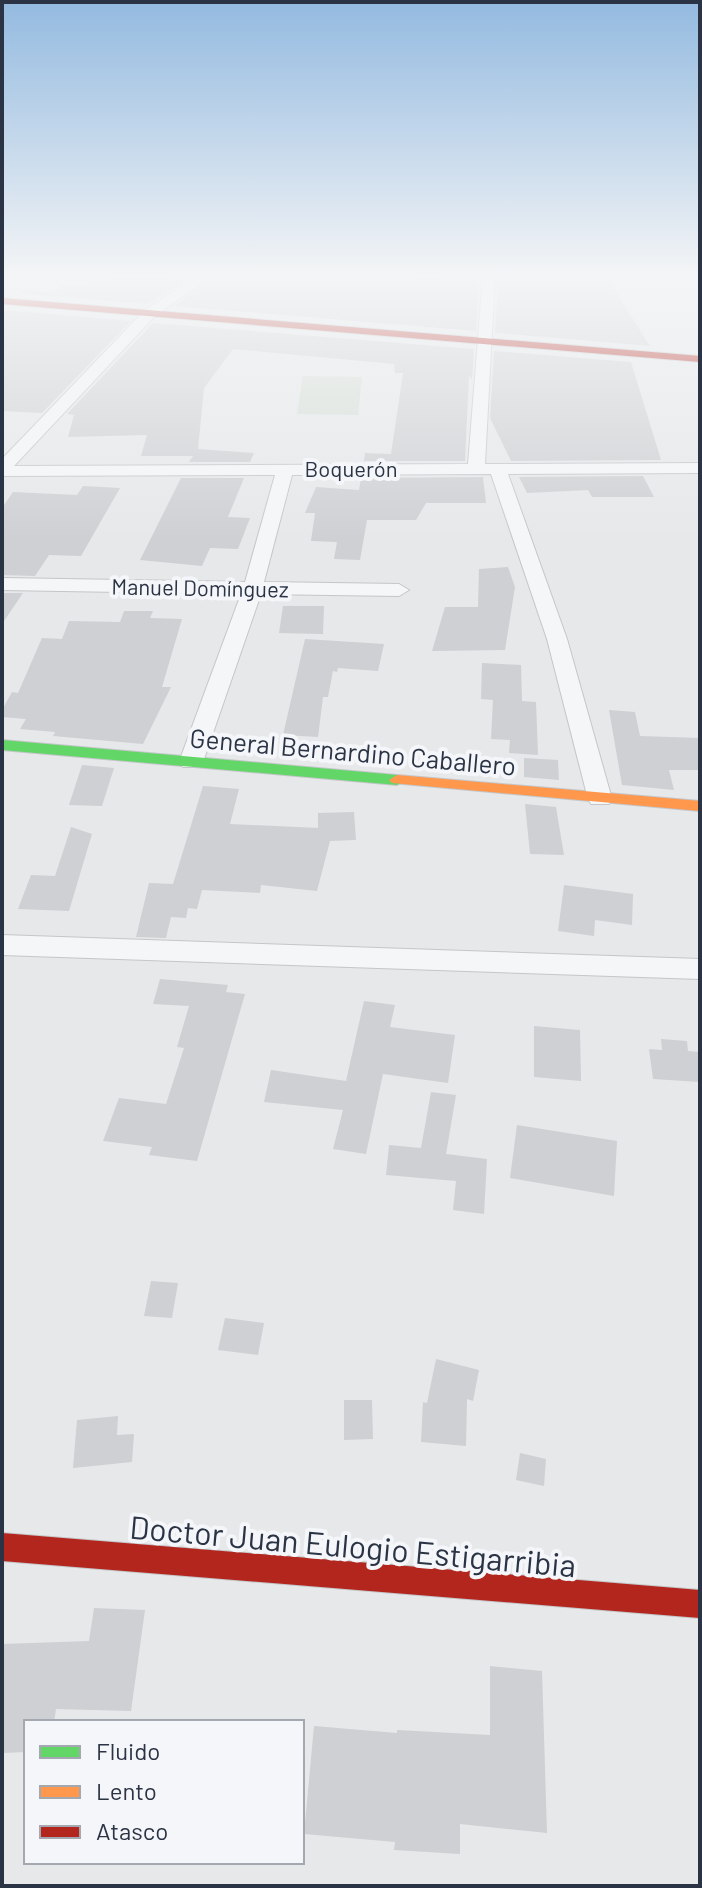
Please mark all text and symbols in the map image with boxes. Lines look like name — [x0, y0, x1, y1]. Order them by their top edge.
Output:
street label: Boquerón — [305, 455, 398, 481]
street label: Manuel Domínguez — [111, 572, 289, 602]
street label: General Bernardino Caballero — [189, 721, 517, 781]
street label: Doctor Juan Eulogio Estigarribia — [128, 1507, 578, 1583]
legend — [24, 1720, 304, 1864]
text: Fluido — [96, 1736, 160, 1765]
text: Lento — [96, 1776, 157, 1805]
text: Atasco — [96, 1816, 168, 1845]

